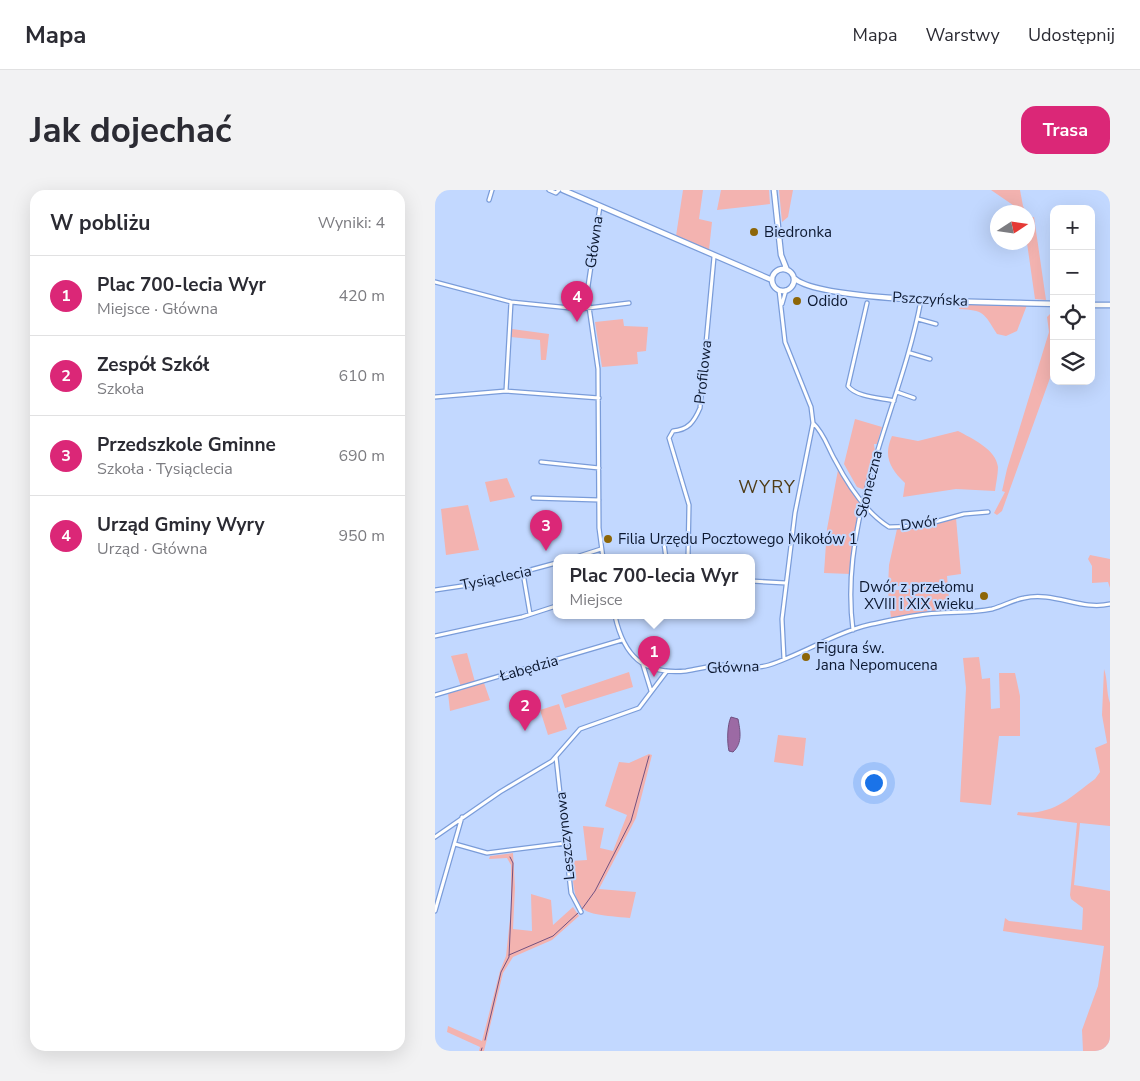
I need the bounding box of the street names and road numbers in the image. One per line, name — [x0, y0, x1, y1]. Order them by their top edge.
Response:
street label: Główna — [580, 215, 608, 269]
street label: Pszczyńska — [892, 287, 968, 311]
street label: Profilowa — [690, 339, 716, 405]
street label: Słoneczna — [851, 448, 887, 520]
street label: Dwór — [899, 510, 939, 536]
street label: Tysiąclecia — [459, 561, 533, 595]
street label: Łabędzia — [496, 650, 561, 686]
street label: Główna — [706, 656, 760, 678]
street label: Leszczynowa — [550, 791, 580, 881]

